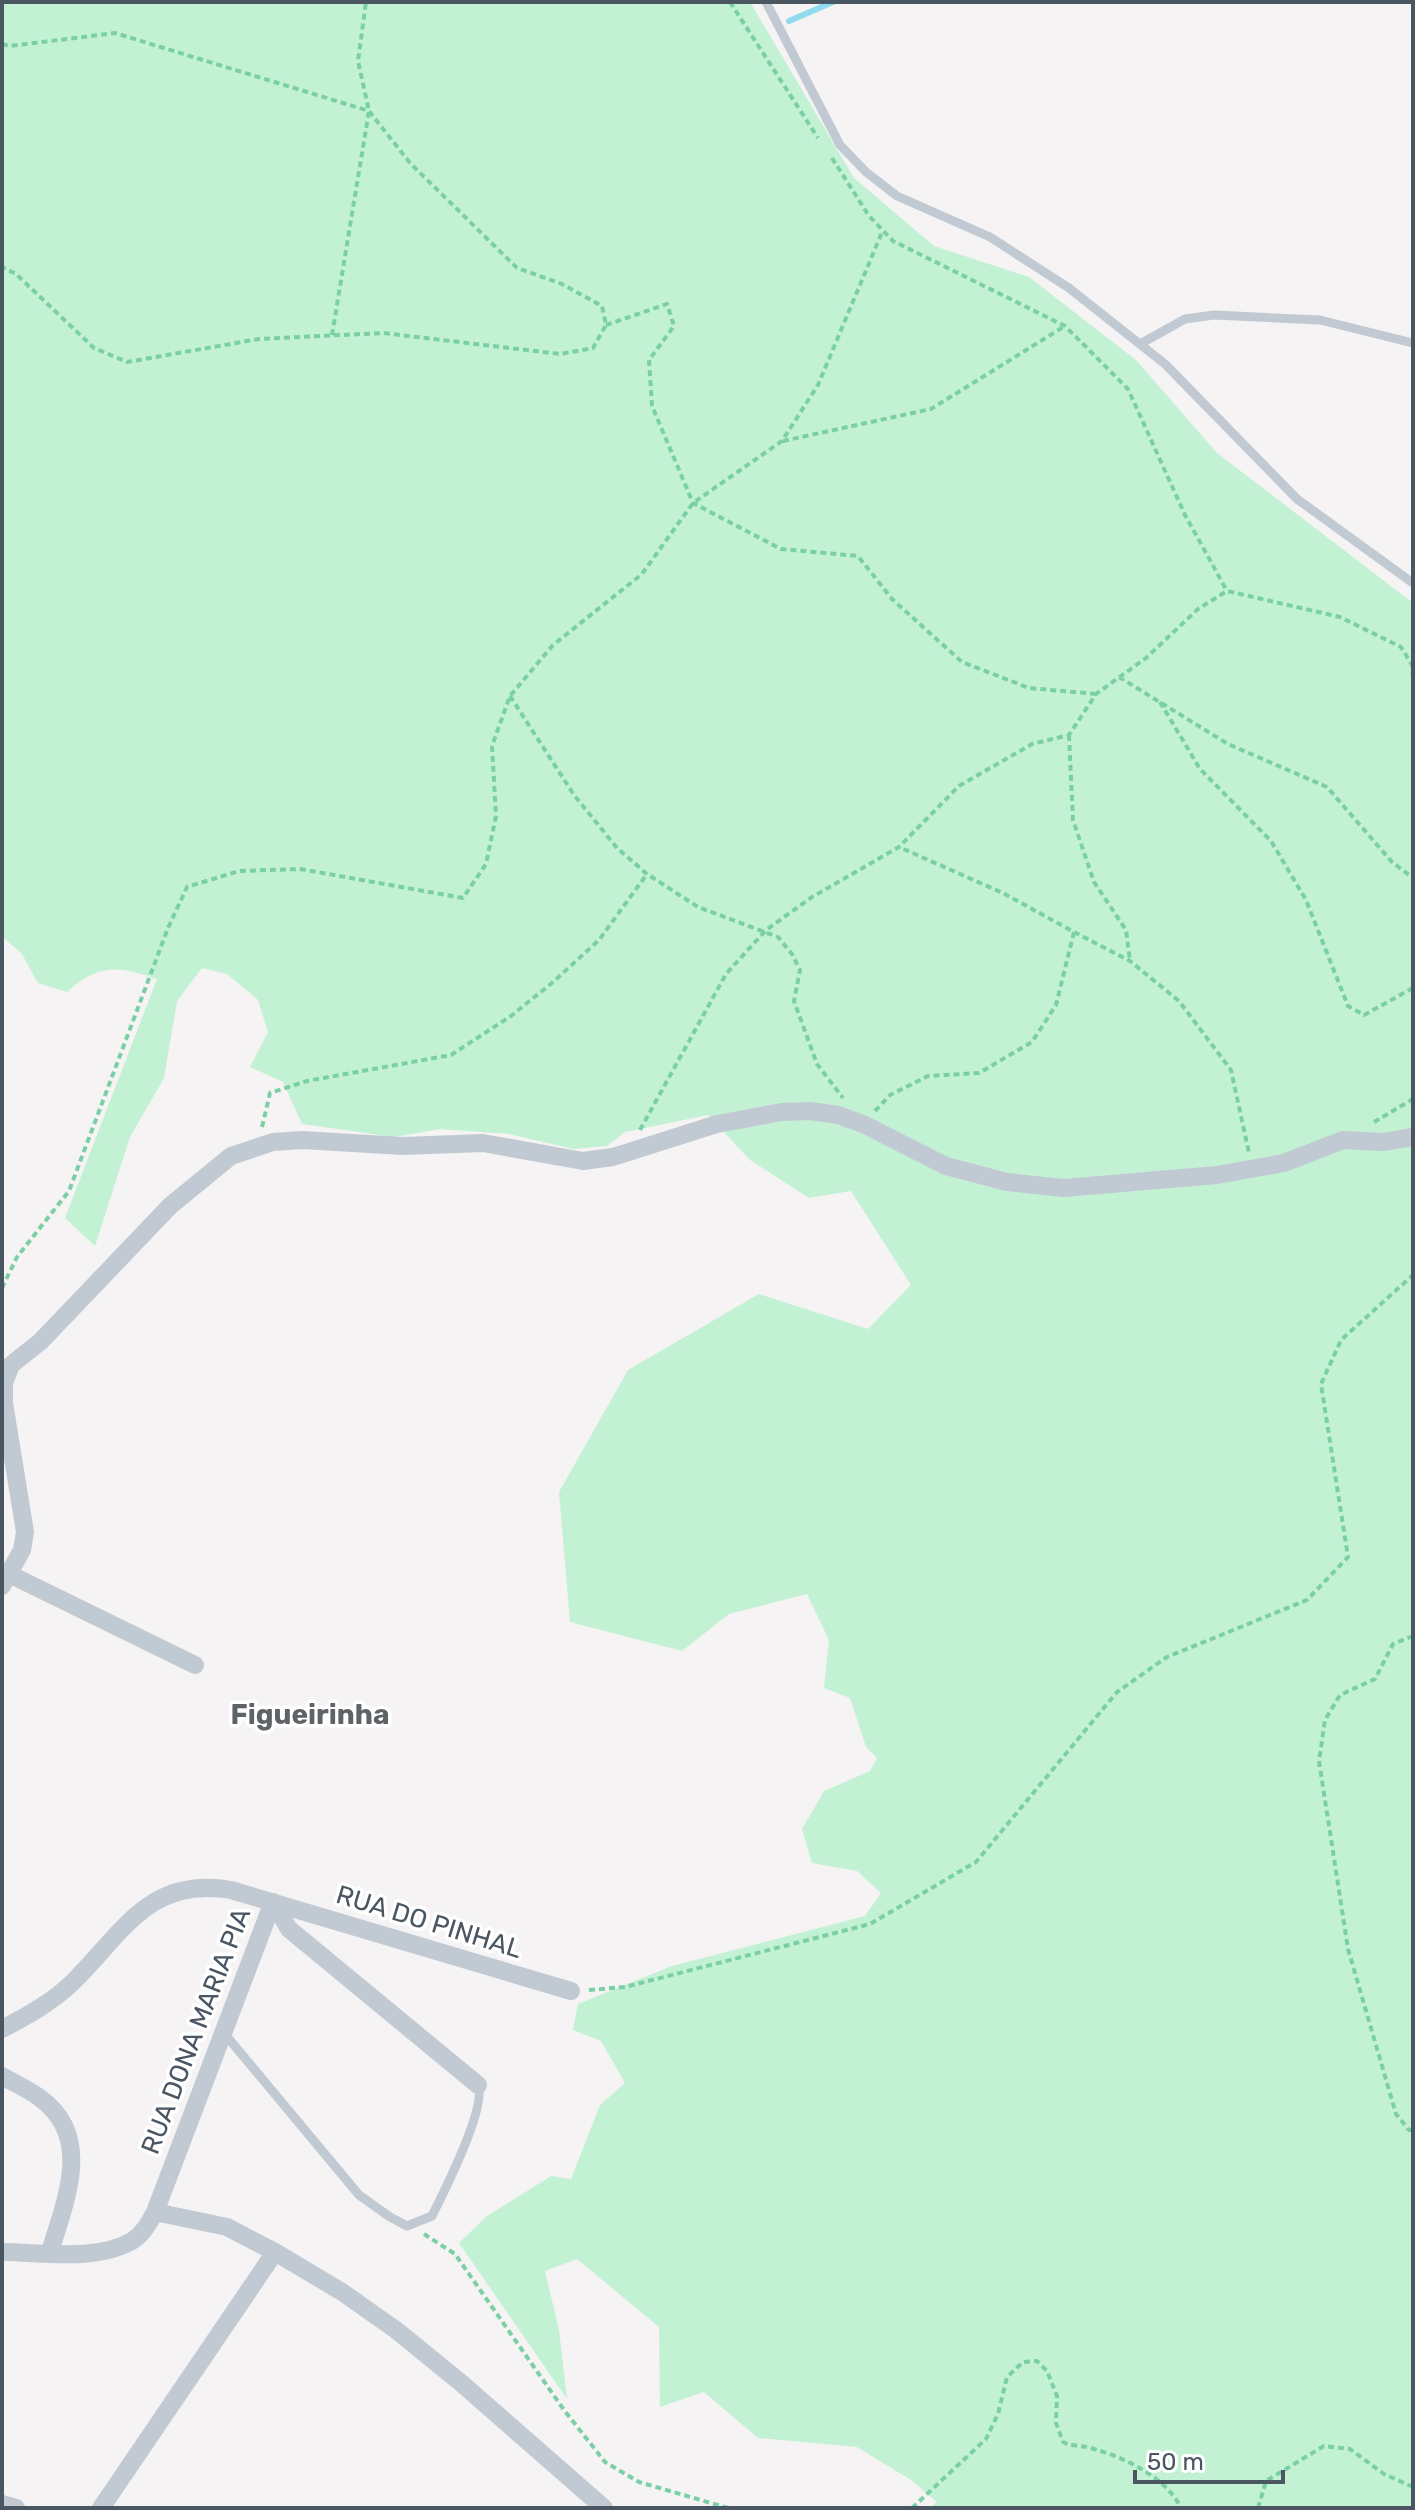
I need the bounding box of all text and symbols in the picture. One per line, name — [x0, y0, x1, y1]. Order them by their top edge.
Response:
district label: Figueirinha — [230, 1698, 390, 1731]
street label: RUA DO PINHAL — [332, 1879, 526, 1965]
street label: RUA DONA MARIA PIA — [135, 1904, 257, 2158]
scale bar — [1135, 2434, 1283, 2484]
text: 50 m — [1147, 2448, 1204, 2476]

